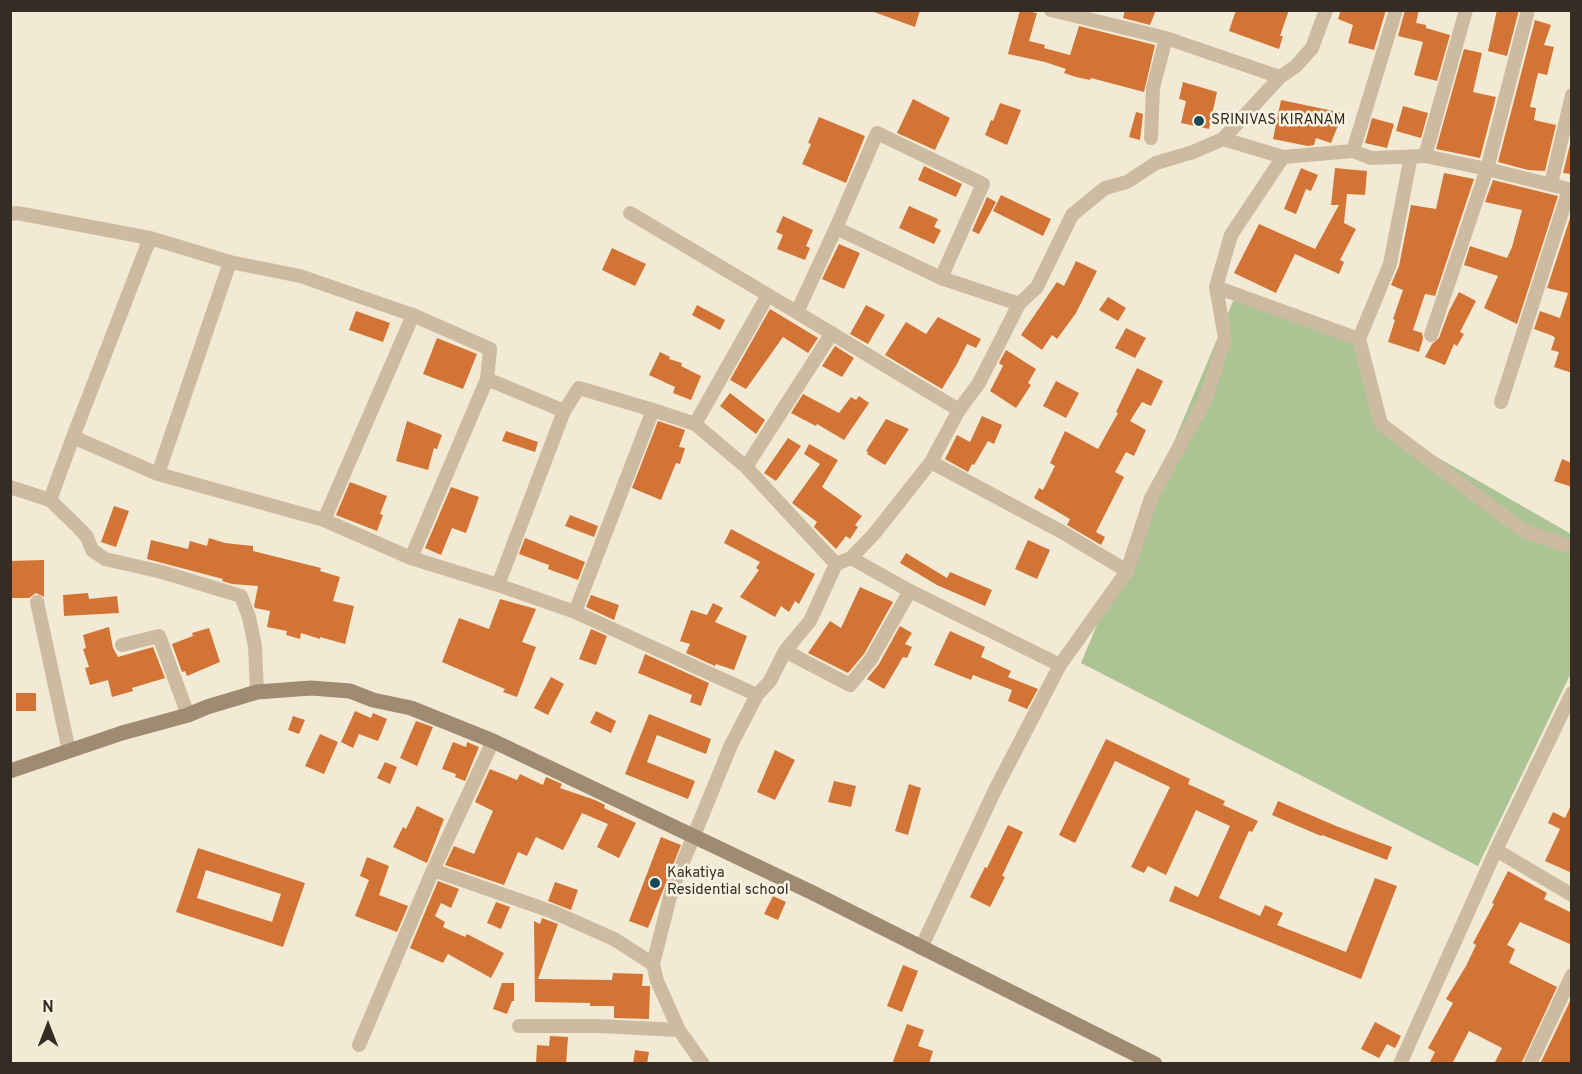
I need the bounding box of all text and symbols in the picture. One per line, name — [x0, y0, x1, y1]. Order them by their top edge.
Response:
place label: SRINIVAS KIRANAM — [1211, 112, 1346, 130]
marker: SRINIVAS KIRANAM — [1192, 114, 1206, 128]
place label: Kakatiya Residential school — [667, 865, 789, 900]
marker: Kakatiya Residential school — [648, 876, 662, 890]
north arrow — [18, 996, 78, 1056]
text: N — [42, 998, 54, 1018]

